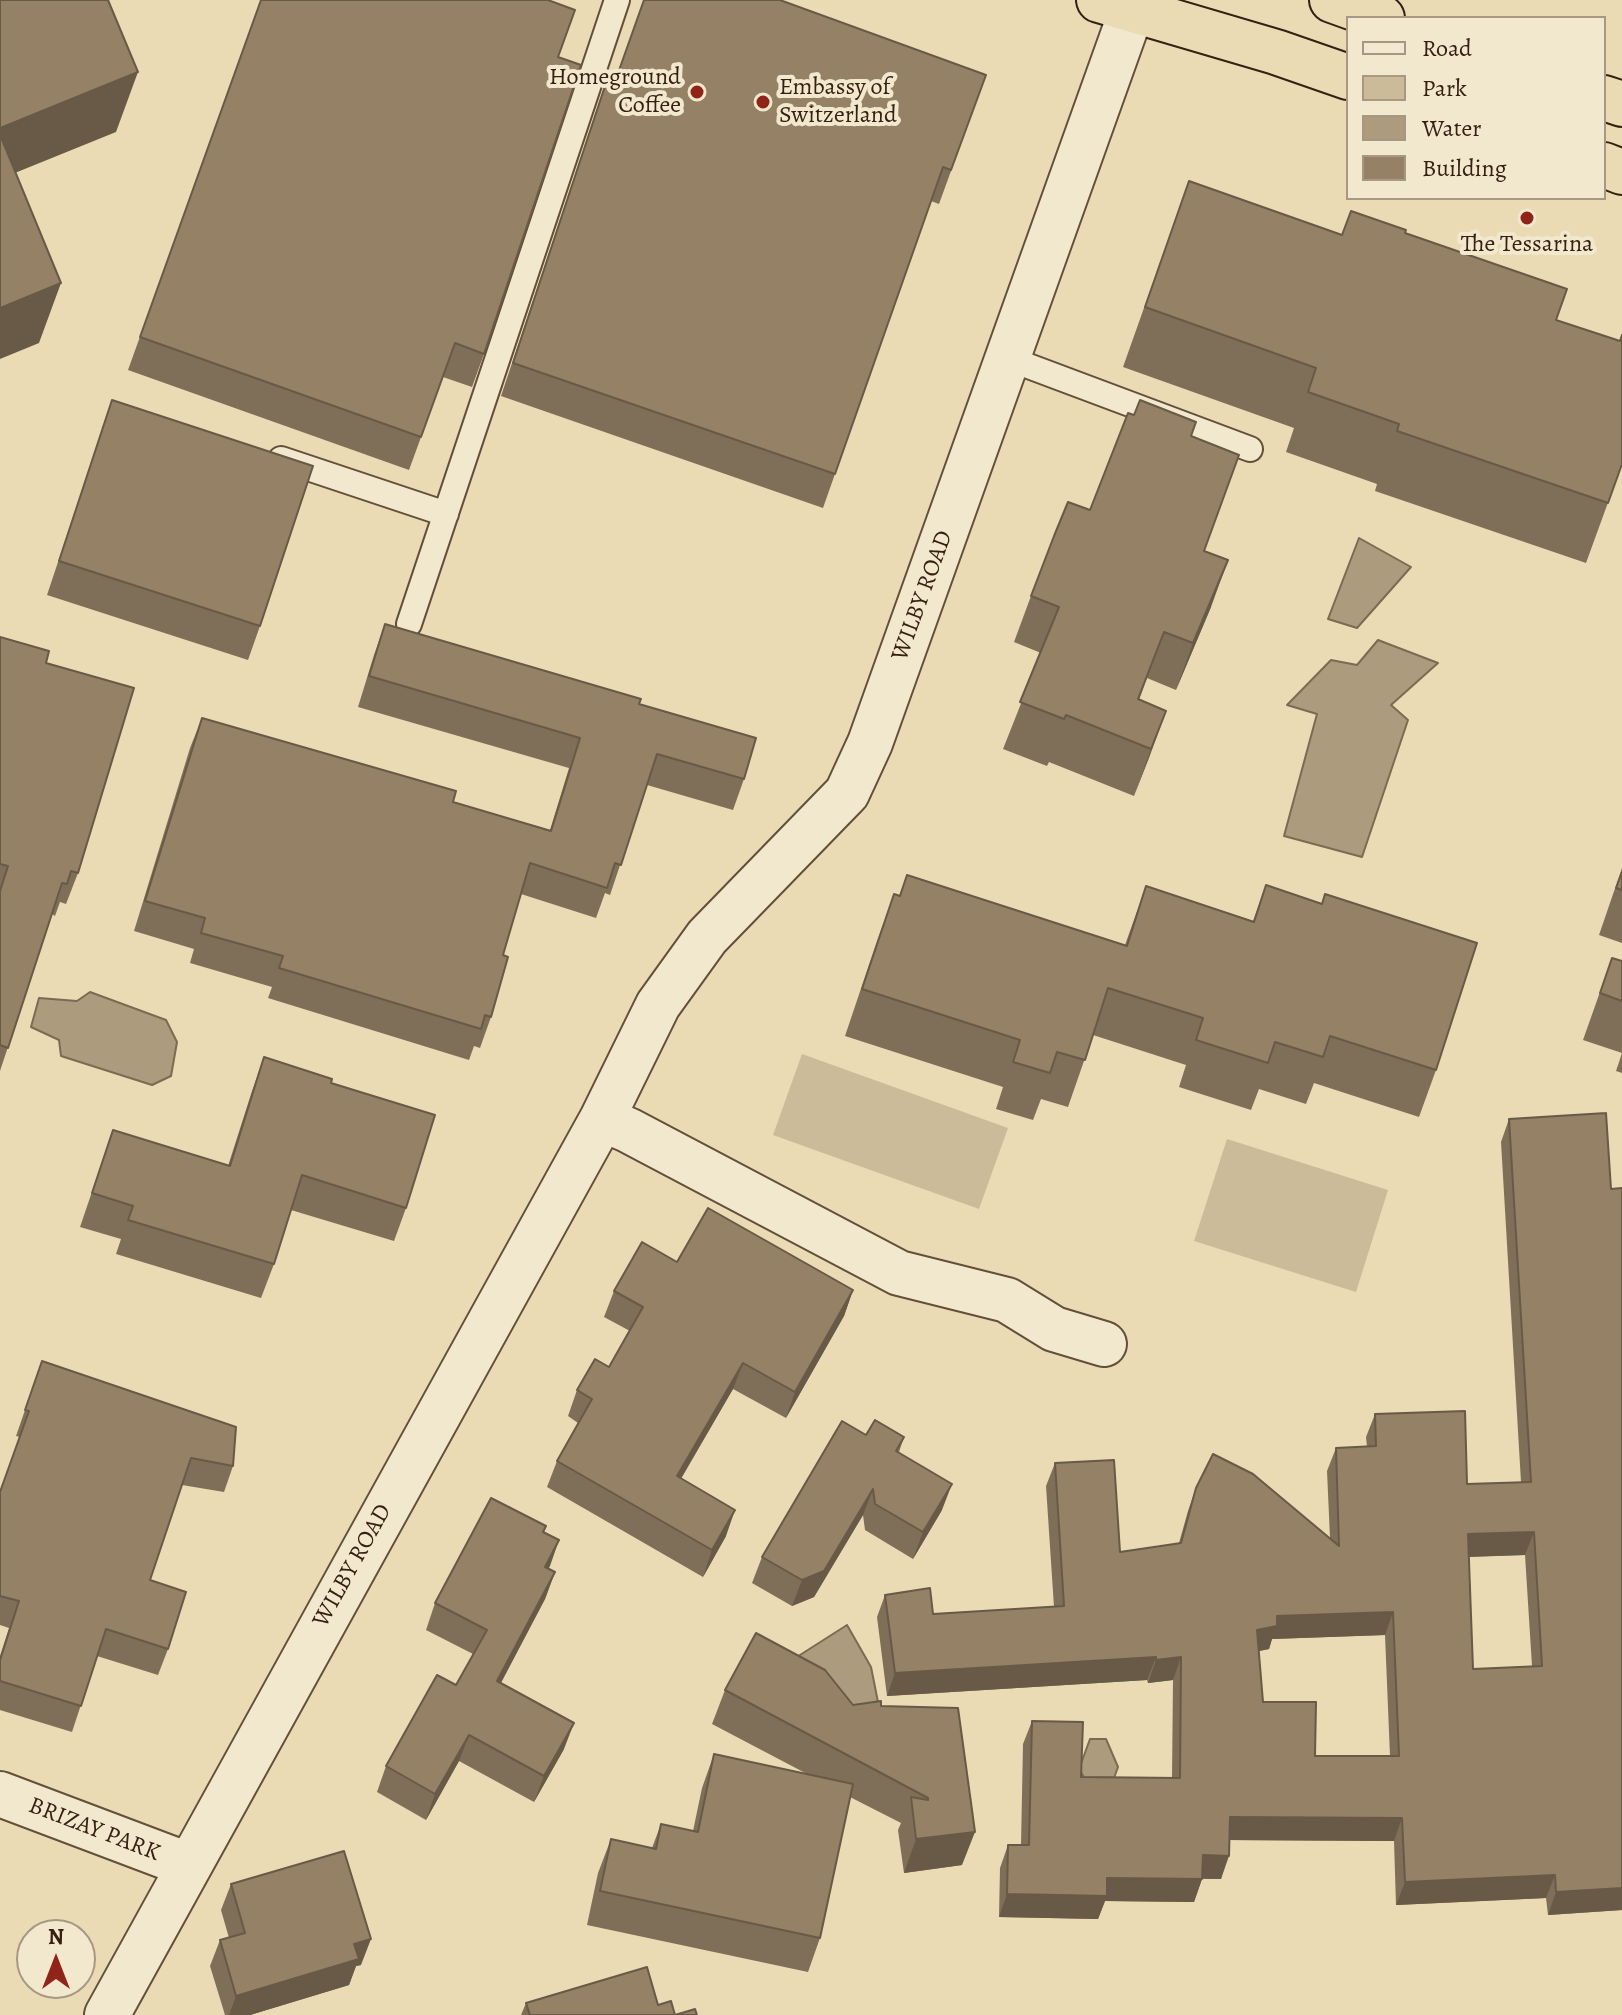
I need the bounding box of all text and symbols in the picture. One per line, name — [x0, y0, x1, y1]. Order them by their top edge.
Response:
legend — [1346, 16, 1606, 200]
text: Road — [1422, 32, 1472, 64]
place label: Homeground Coffee — [549, 64, 681, 120]
text: Park — [1422, 72, 1467, 104]
place label: Embassy of Switzerland — [779, 74, 897, 130]
marker: Homeground Coffee — [688, 83, 706, 101]
marker: Embassy of Switzerland — [754, 93, 772, 111]
text: Water — [1422, 112, 1482, 144]
text: Building — [1422, 152, 1507, 184]
marker: The Tessarina — [1518, 209, 1536, 227]
place label: The Tessarina — [1461, 231, 1593, 259]
street label: WILBY ROAD — [886, 527, 960, 665]
street label: WILBY ROAD — [307, 1499, 399, 1633]
street label: BRIZAY PARK — [24, 1792, 164, 1868]
north arrow — [16, 1919, 96, 1999]
text: N — [48, 1922, 64, 1952]

